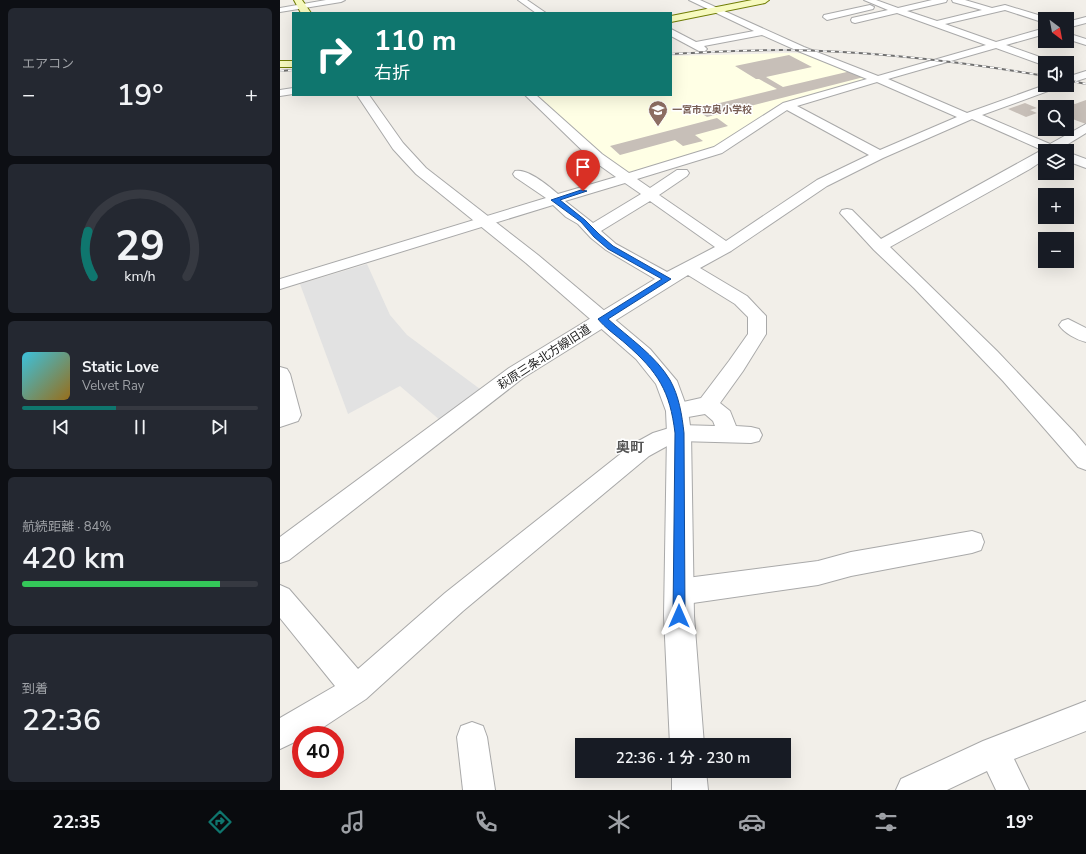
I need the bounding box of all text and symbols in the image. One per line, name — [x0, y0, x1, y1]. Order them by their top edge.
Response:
north arrow — [1038, 12, 1074, 48]
map controls — [1038, 12, 1074, 268]
text: 110 m — [374, 22, 457, 60]
icon: right — [308, 28, 360, 80]
text: エアコン — [22, 55, 74, 73]
button: sound — [1038, 56, 1074, 92]
text: 右折 — [374, 61, 410, 85]
text: 19° — [116, 75, 164, 116]
text: − — [22, 80, 35, 110]
text: + — [245, 80, 258, 110]
school or university icon: 一宮市立奥小学校 — [647, 99, 669, 127]
button: search — [1038, 100, 1074, 136]
place label: 一宮市立奥小学校 — [672, 103, 752, 117]
button: layers — [1038, 144, 1074, 180]
pin — [566, 150, 600, 191]
icon: arrive — [572, 156, 594, 178]
button: + — [1038, 188, 1074, 224]
text: 29 — [115, 217, 165, 274]
button: − — [1038, 232, 1074, 268]
text: km/h — [124, 266, 156, 285]
street label: 萩原三条北方線旧道 — [494, 321, 594, 393]
text: Static Love — [82, 357, 159, 377]
text: Velvet Ray — [82, 377, 144, 395]
icon: previous — [50, 416, 72, 438]
icon: pause — [129, 416, 151, 438]
icon: next — [208, 416, 230, 438]
district label: 奥町 — [616, 438, 644, 457]
text: 航続距離 · 84% — [22, 518, 111, 536]
text: 420 km — [22, 538, 125, 579]
position arrow — [658, 595, 700, 637]
text: 到着 — [22, 680, 48, 698]
text: 22:36 — [22, 700, 101, 741]
speed limit sign: 40 — [292, 726, 344, 778]
text: 22:36 · 1 分 · 230 m — [616, 748, 750, 768]
icon: directions — [206, 808, 234, 836]
icon: music — [339, 808, 367, 836]
icon: phone — [472, 808, 500, 836]
icon: climate — [605, 808, 633, 836]
icon: car — [738, 808, 766, 836]
icon: filters — [872, 808, 900, 836]
text: 22:35 — [53, 810, 100, 834]
text: 19° — [1005, 810, 1033, 834]

